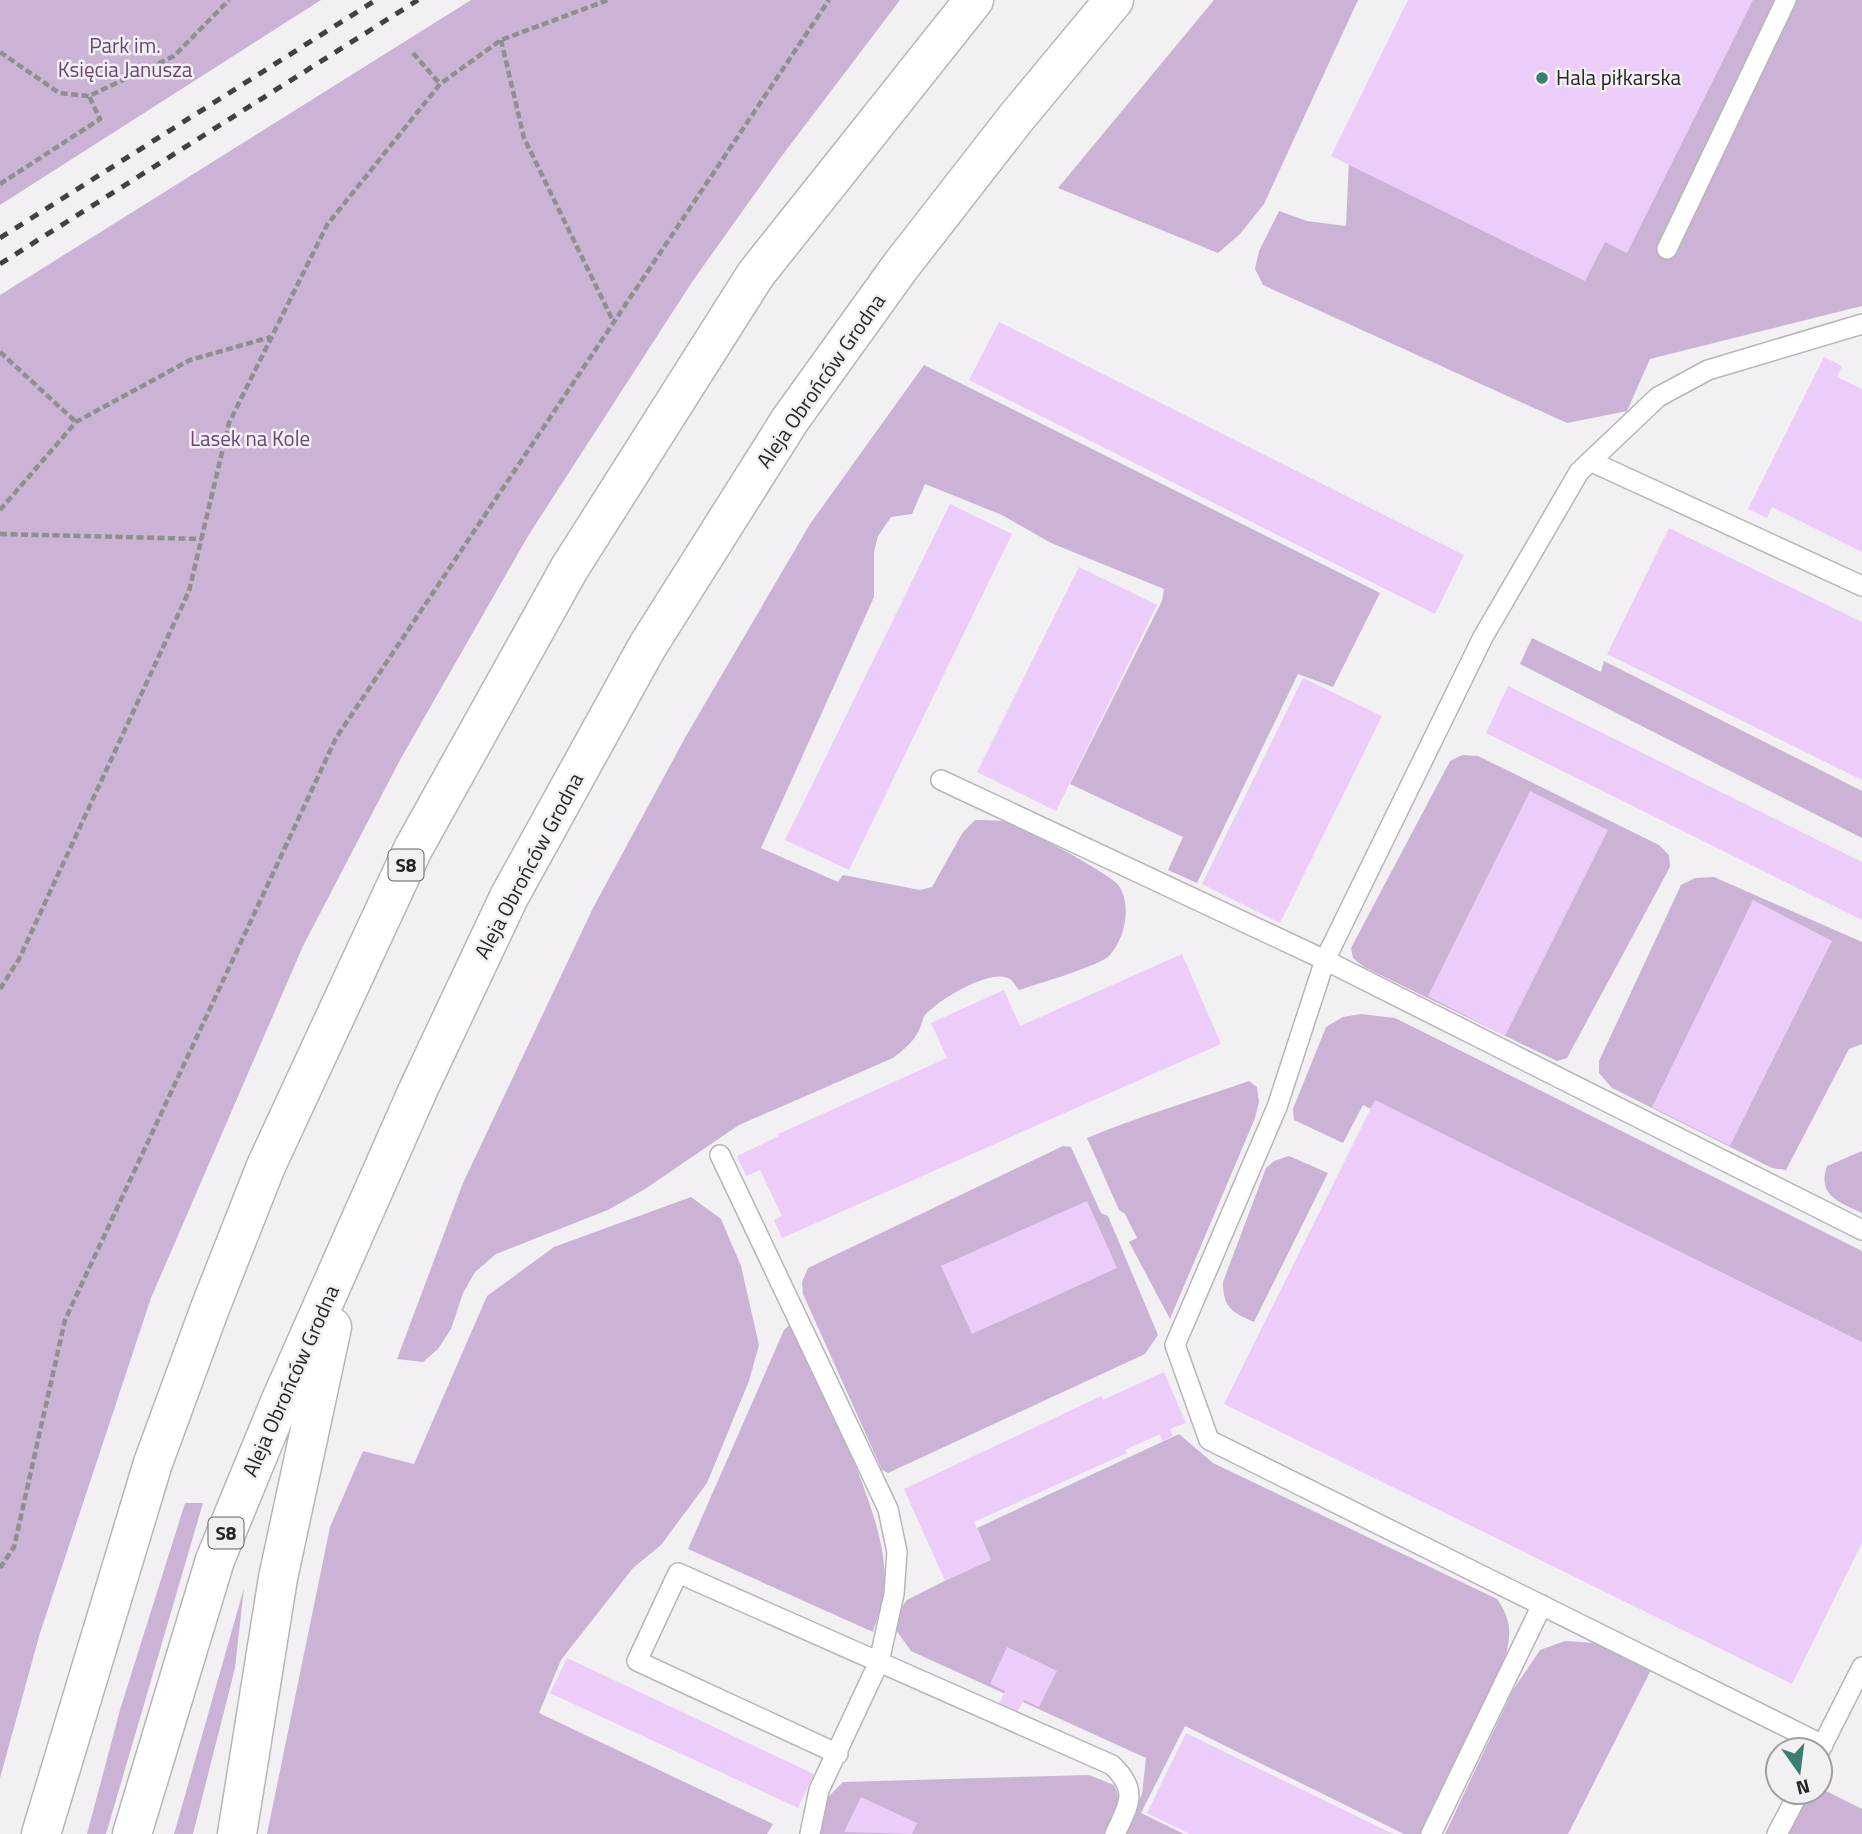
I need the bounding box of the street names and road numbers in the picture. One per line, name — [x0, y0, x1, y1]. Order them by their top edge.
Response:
street label: Aleja Obrońców Grodna — [748, 286, 893, 474]
street label: Aleja Obrońców Grodna — [465, 766, 591, 964]
road number: S8 — [388, 850, 424, 880]
street label: Aleja Obrońców Grodna — [233, 1279, 347, 1482]
road number: S8 — [208, 1518, 244, 1548]

